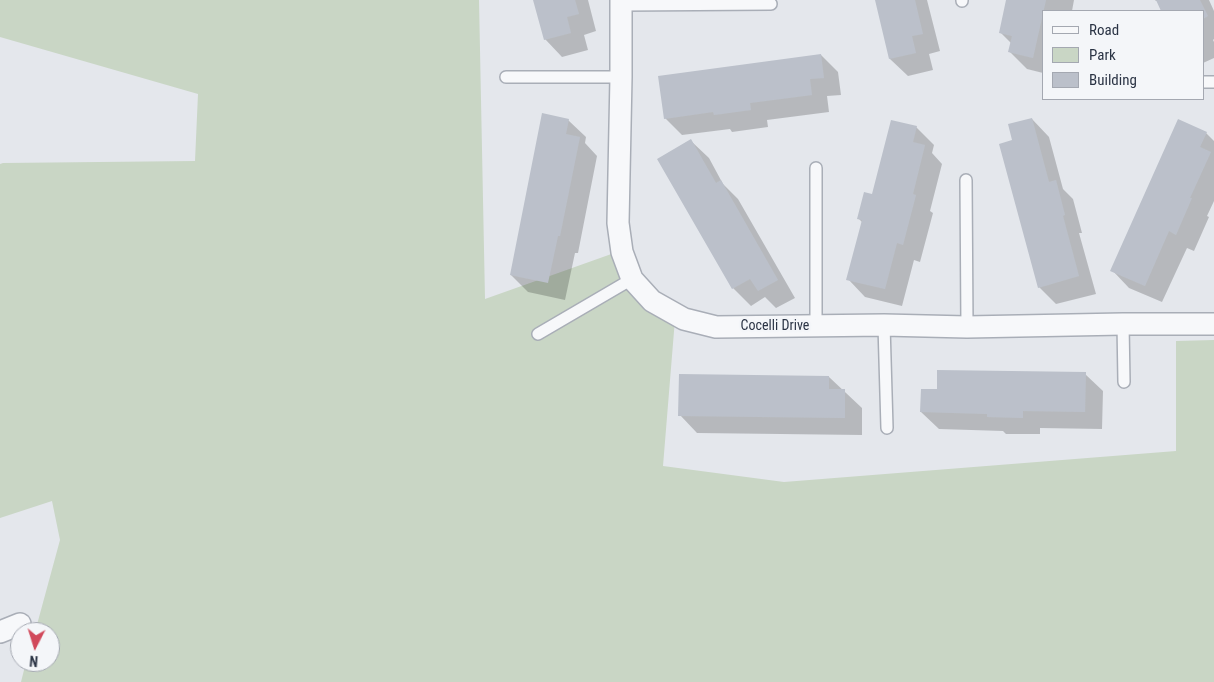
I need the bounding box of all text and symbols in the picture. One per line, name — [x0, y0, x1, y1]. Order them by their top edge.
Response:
legend — [1042, 10, 1204, 100]
text: Road — [1089, 21, 1119, 39]
text: Park — [1089, 46, 1116, 64]
text: Building — [1089, 71, 1137, 89]
street label: Cocelli Drive — [741, 318, 809, 334]
north arrow — [10, 622, 60, 672]
text: N — [29, 653, 39, 669]

